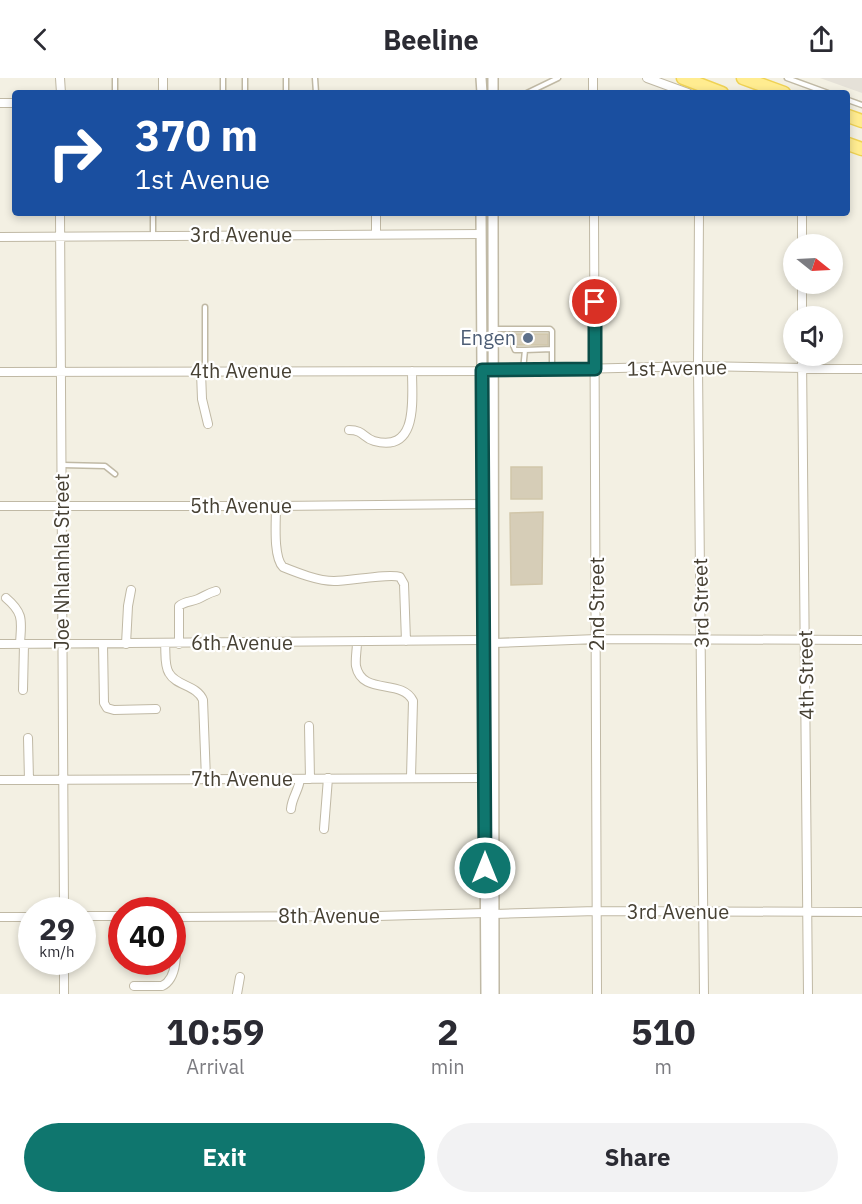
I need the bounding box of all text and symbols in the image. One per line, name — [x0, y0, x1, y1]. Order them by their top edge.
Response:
text: Beeline — [383, 22, 479, 57]
icon: back — [24, 23, 57, 56]
icon: share — [805, 23, 838, 56]
text: 370 m — [135, 108, 258, 163]
icon: right — [36, 114, 114, 192]
text: 1st Avenue — [135, 161, 270, 196]
street label: 3rd Avenue — [190, 221, 292, 248]
north arrow — [783, 234, 843, 294]
map controls — [783, 234, 843, 366]
pin — [569, 276, 620, 327]
icon: arrive — [578, 285, 611, 318]
button: sound — [783, 306, 843, 366]
place label: Engen — [460, 324, 516, 351]
marker: Engen — [521, 331, 535, 345]
street label: 1st Avenue — [627, 353, 727, 382]
street label: 4th Avenue — [190, 357, 292, 384]
street label: Joe Nhlanhla Street — [48, 473, 75, 651]
street label: 5th Avenue — [190, 492, 292, 519]
street label: 2nd Street — [583, 557, 610, 651]
street label: 3rd Street — [686, 558, 715, 648]
street label: 6th Avenue — [191, 629, 293, 656]
street label: 4th Street — [791, 630, 820, 720]
street label: 7th Avenue — [191, 765, 293, 792]
position arrow — [453, 836, 517, 900]
speed limit sign: 40 — [108, 897, 186, 975]
street label: 3rd Avenue — [627, 898, 729, 925]
street label: 8th Avenue — [278, 902, 380, 929]
text: 29 — [39, 909, 75, 948]
text: km/h — [39, 942, 75, 961]
text: 10:59 — [166, 1008, 265, 1055]
text: 2 — [437, 1008, 459, 1055]
text: 510 — [631, 1008, 696, 1055]
text: Arrival — [186, 1053, 245, 1080]
text: min — [431, 1053, 465, 1080]
text: m — [655, 1053, 672, 1080]
button: Exit — [24, 1123, 425, 1192]
button: Share — [437, 1123, 838, 1192]

